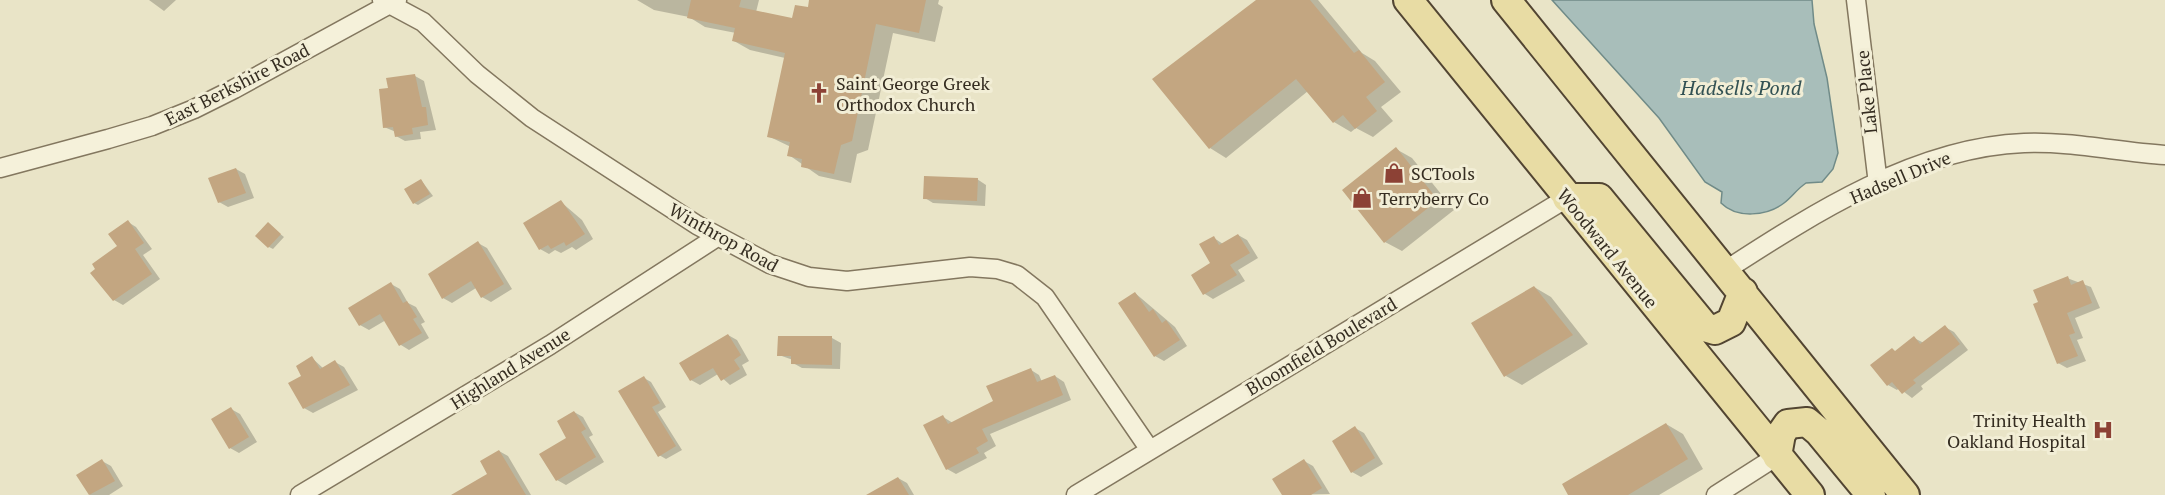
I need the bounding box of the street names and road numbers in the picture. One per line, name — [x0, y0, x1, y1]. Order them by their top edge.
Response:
street label: East Berkshire Road — [161, 37, 313, 131]
street label: Lake Place — [1850, 49, 1882, 135]
street label: Hadsell Drive — [1846, 145, 1954, 209]
street label: Woodward Avenue — [1552, 183, 1664, 313]
street label: Winthrop Road — [665, 197, 783, 277]
street label: Bloomfield Boulevard — [1241, 291, 1401, 401]
street label: Highland Avenue — [446, 322, 574, 414]

